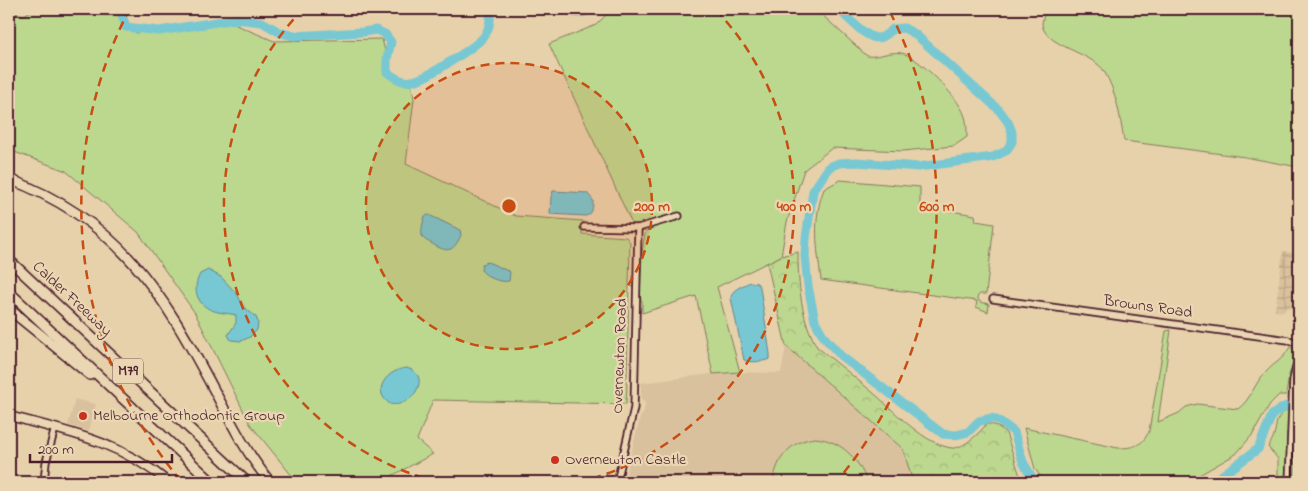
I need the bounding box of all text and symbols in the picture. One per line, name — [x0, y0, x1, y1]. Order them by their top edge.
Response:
text: 200 m — [633, 196, 670, 218]
text: 400 m — [776, 196, 812, 218]
text: 600 m — [919, 196, 955, 218]
centre of rings — [500, 197, 518, 215]
street label: Calder Freeway — [27, 256, 117, 343]
street label: Browns Road — [1101, 289, 1194, 325]
street label: Overnewton Road — [606, 298, 634, 414]
road number: M79 — [113, 358, 143, 384]
place label: Melbourne Orthodontic Group — [93, 404, 285, 428]
marker: Melbourne Orthodontic Group — [77, 410, 89, 422]
scale bar — [30, 431, 172, 463]
text: 200 m — [38, 439, 74, 461]
place label: Overnewton Castle — [565, 448, 687, 472]
marker: Overnewton Castle — [549, 454, 561, 466]

